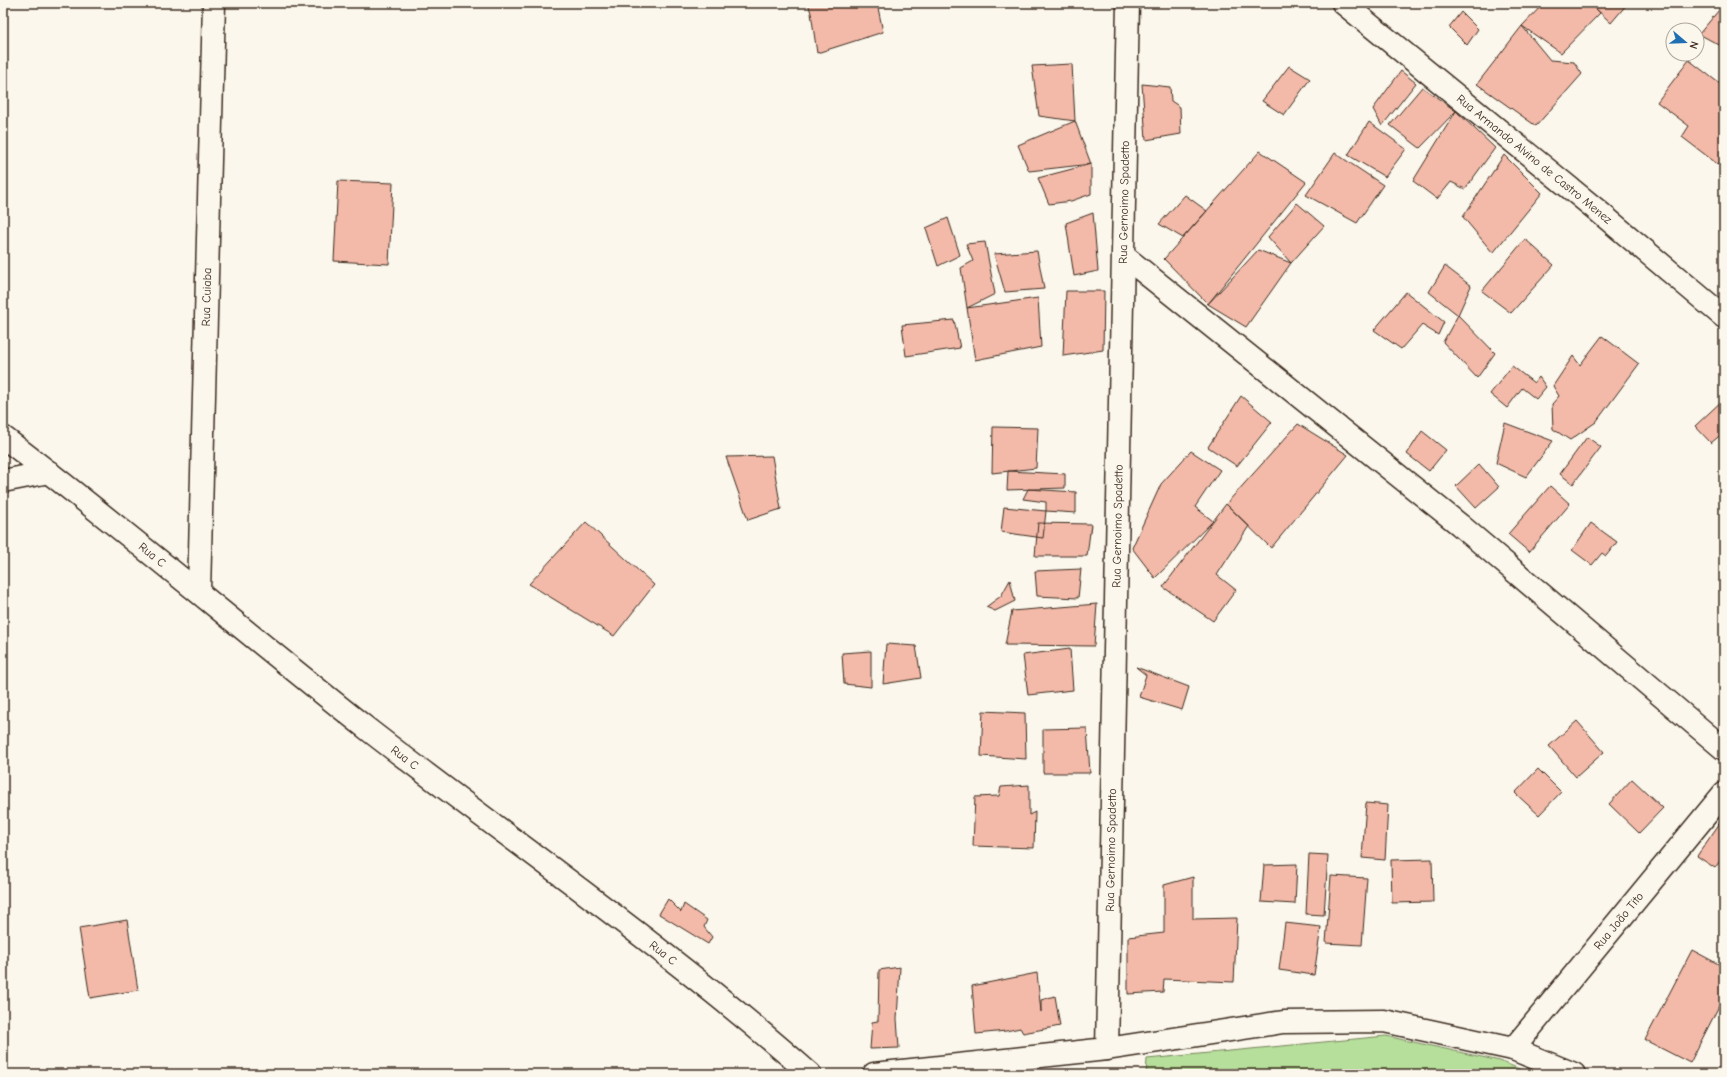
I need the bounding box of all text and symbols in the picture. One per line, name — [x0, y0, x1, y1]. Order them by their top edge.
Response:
north arrow — [1665, 22, 1705, 62]
text: N — [1687, 40, 1701, 51]
street label: Rua Armando Alvino de Castro Menez — [1454, 92, 1615, 227]
street label: Rua Gernoimo Spadetto — [1116, 140, 1132, 264]
street label: Rua Cuiaba — [199, 268, 214, 327]
street label: Rua Gernoimo Spadetto — [1109, 464, 1126, 588]
street label: Rua C — [136, 540, 169, 570]
street label: Rua C — [388, 743, 421, 773]
street label: Rua Gernoimo Spadetto — [1103, 788, 1119, 912]
street label: Rua João Tito — [1591, 889, 1646, 953]
street label: Rua C — [647, 938, 680, 968]

